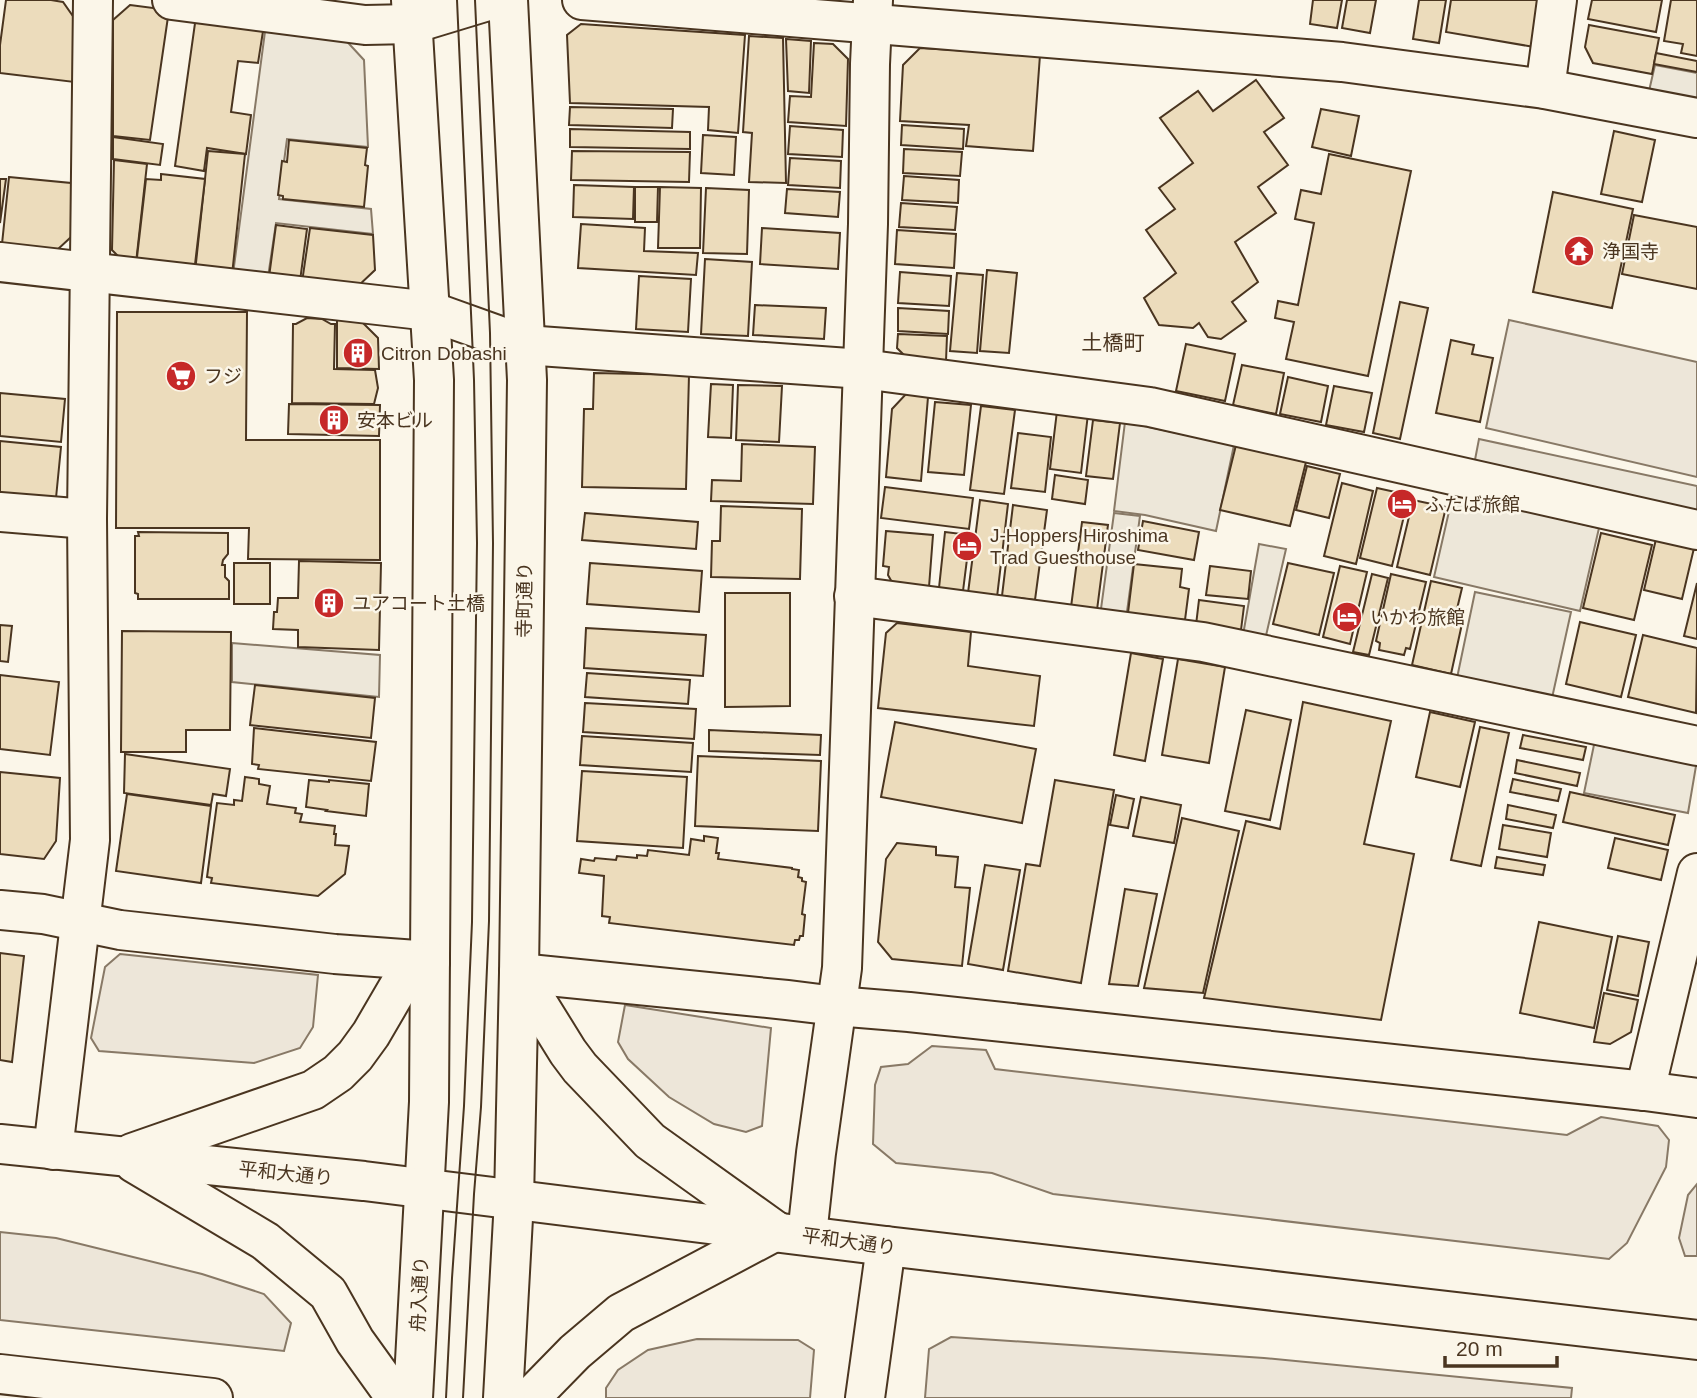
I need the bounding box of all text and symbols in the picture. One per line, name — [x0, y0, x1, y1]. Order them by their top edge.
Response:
temple icon: 浄国寺 — [1562, 234, 1596, 268]
place label: 浄国寺 — [1602, 241, 1659, 262]
district label: 土橋町 — [1082, 331, 1145, 354]
building icon: Citron Dobashi — [341, 336, 375, 370]
place label: Citron Dobashi — [381, 343, 507, 364]
supermarket icon: フジ — [164, 359, 198, 393]
place label: フジ — [204, 366, 242, 387]
building icon: 安本ビル — [317, 403, 351, 437]
place label: 安本ビル — [357, 410, 433, 431]
hotel icon: ふたば旅館 — [1385, 487, 1419, 521]
place label: ふたば旅館 — [1425, 494, 1520, 515]
place label: J-Hoppers Hiroshima Trad Guesthouse — [990, 525, 1169, 568]
hotel icon: J-Hoppers Hiroshima Trad Guesthouse — [950, 529, 984, 563]
street label: 寺町通り — [513, 562, 536, 638]
building icon: ユアコート土橋 — [312, 586, 346, 620]
place label: ユアコート土橋 — [352, 593, 485, 614]
hotel icon: いかわ旅館 — [1330, 600, 1364, 634]
place label: いかわ旅館 — [1370, 607, 1465, 628]
street label: 平和大通り — [238, 1158, 334, 1189]
street label: 平和大通り — [800, 1224, 897, 1259]
street label: 舟入通り — [407, 1256, 432, 1333]
scale bar — [1445, 1324, 1557, 1368]
text: 20 m — [1456, 1337, 1503, 1360]

